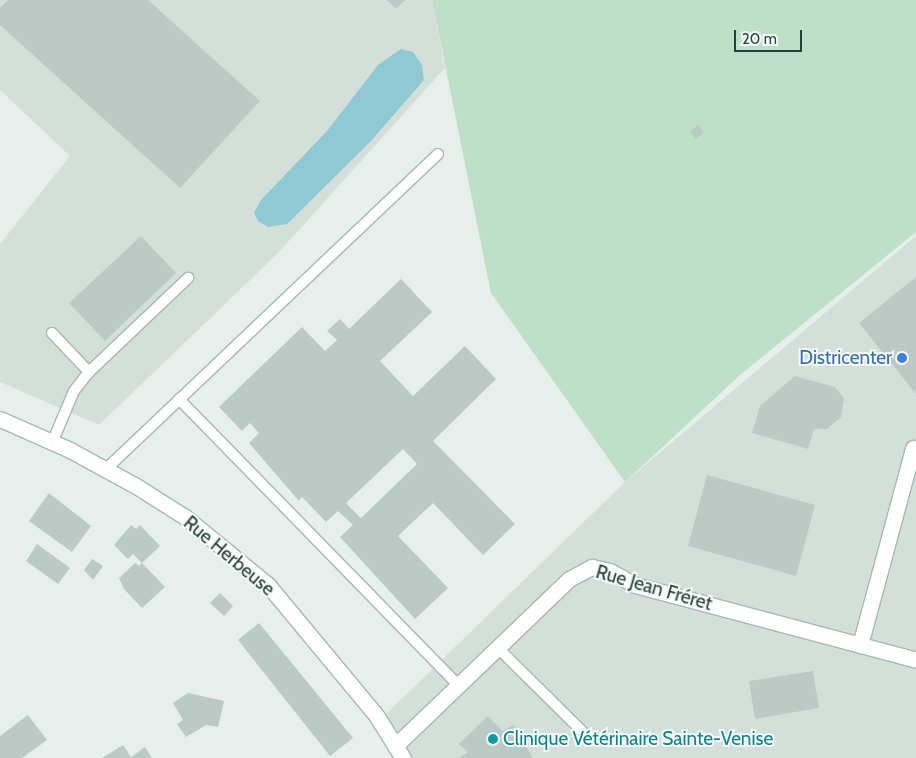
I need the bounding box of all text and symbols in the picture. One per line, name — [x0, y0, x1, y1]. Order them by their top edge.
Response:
scale bar — [736, 20, 804, 52]
text: 20 m — [742, 30, 777, 48]
place label: Districenter — [799, 347, 892, 369]
marker: Districenter — [896, 352, 908, 364]
street label: Rue Herbeuse — [179, 511, 279, 601]
street label: Rue Jean Fréret — [593, 561, 715, 615]
place label: Clinique Vétérinaire Sainte-Venise — [503, 728, 773, 750]
marker: Clinique Vétérinaire Sainte-Venise — [487, 733, 499, 745]

